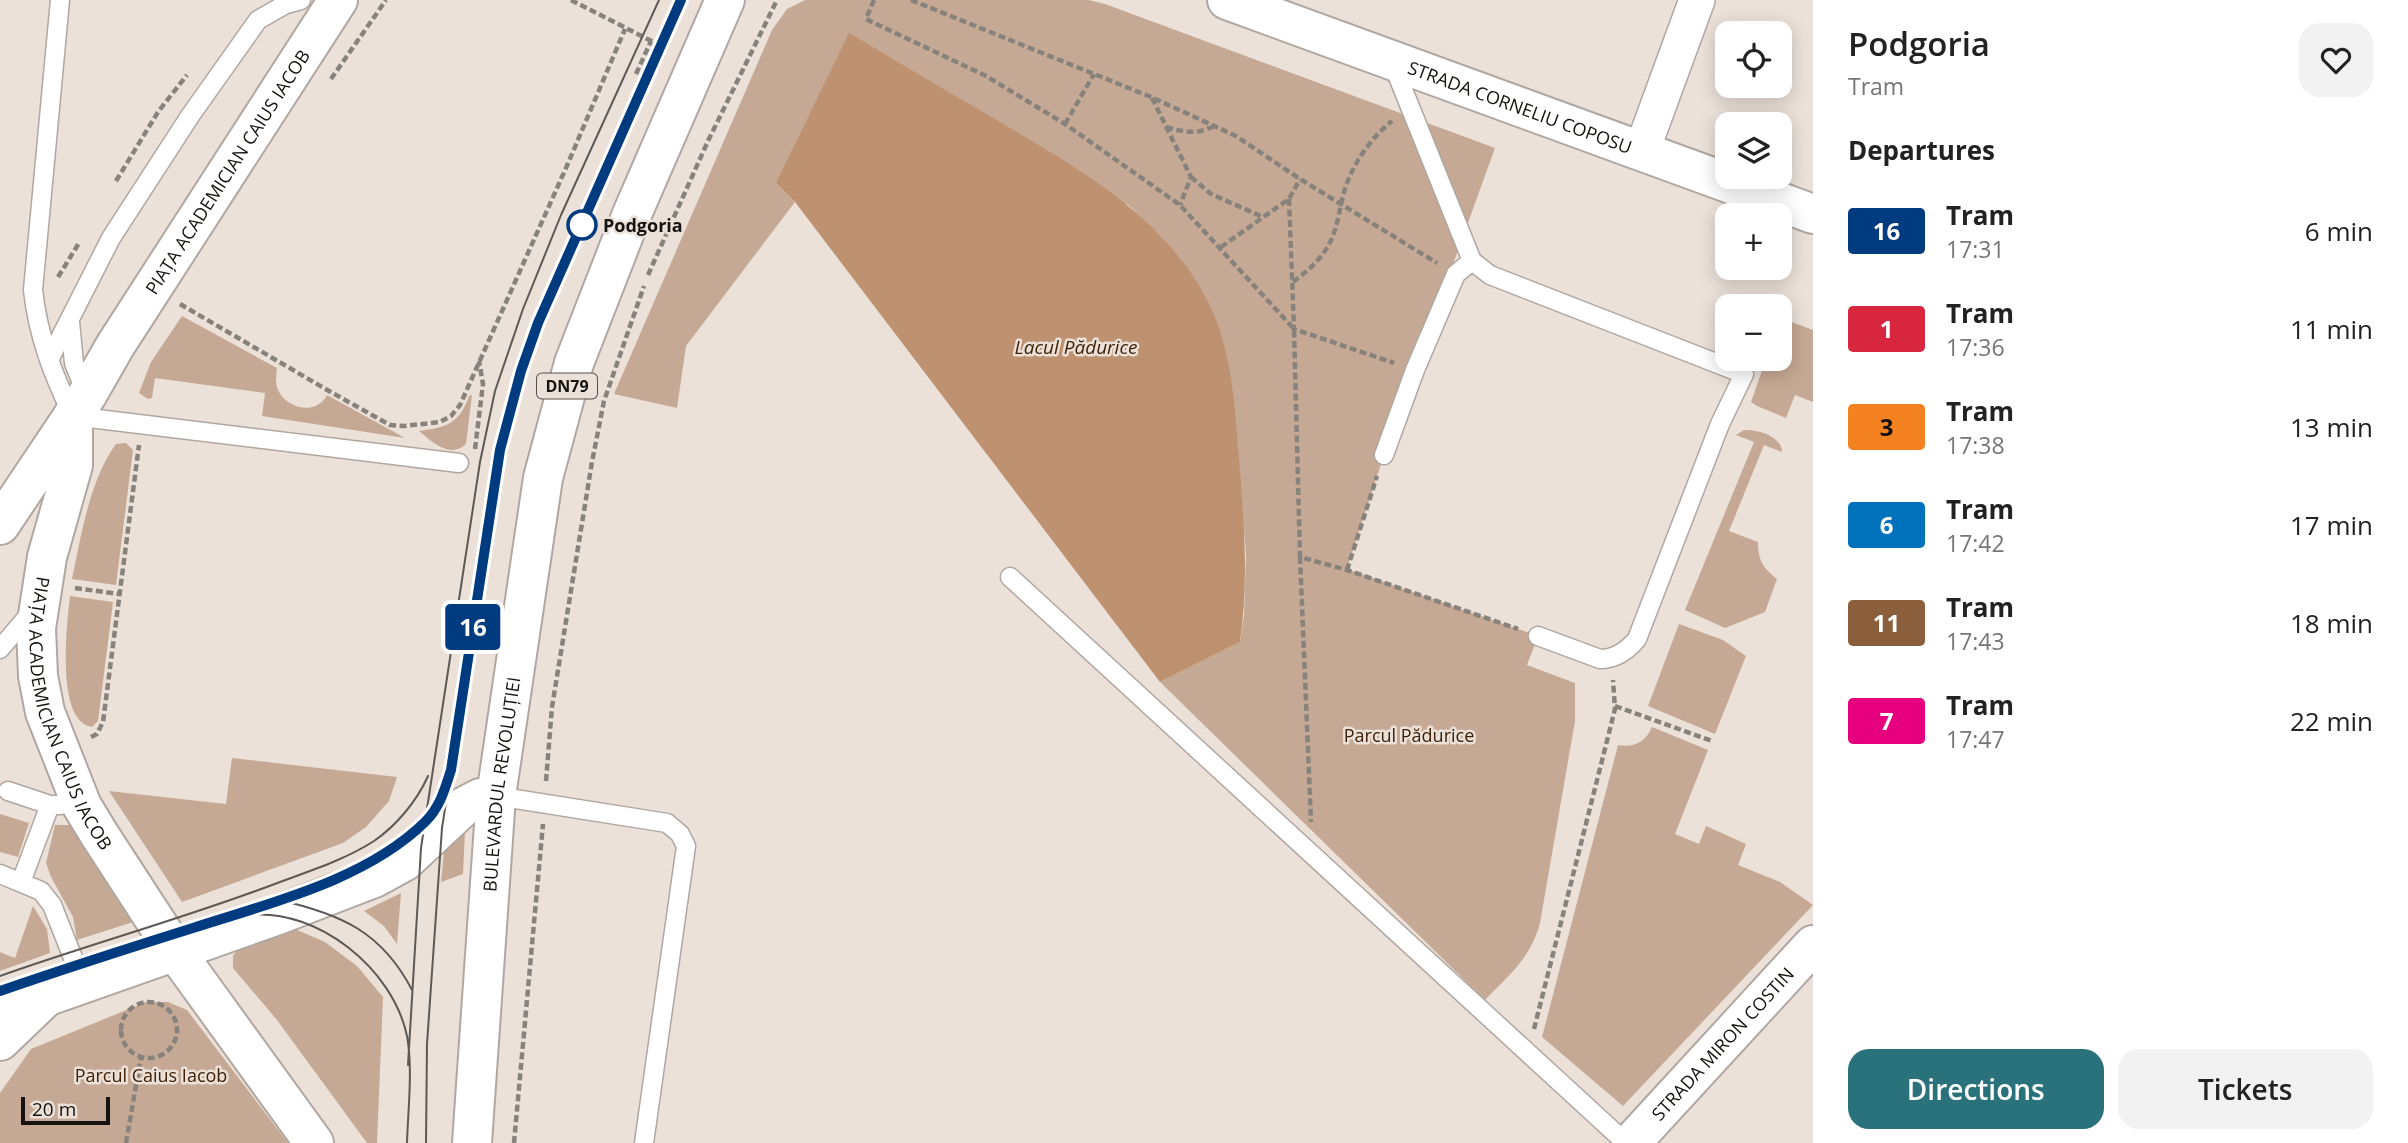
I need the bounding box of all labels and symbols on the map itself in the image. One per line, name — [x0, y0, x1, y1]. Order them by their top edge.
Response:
street label: PIAȚA ACADEMICIAN CAIUS IACOB — [140, 45, 315, 299]
street label: STRADA CORNELIU COPOSU — [1405, 55, 1635, 159]
marker: Podgoria — [567, 210, 597, 240]
place label: Podgoria — [603, 213, 683, 237]
water label: Lacul Pădurice — [1015, 334, 1137, 360]
road number: DN79 — [537, 374, 597, 398]
street label: PIAȚA ACADEMICIAN CAIUS IACOB — [24, 575, 118, 854]
line badge: 16 — [442, 604, 504, 650]
street label: BULEVARDUL REVOLUȚIEI — [477, 675, 525, 892]
park label: Parcul Pădurice — [1344, 723, 1474, 747]
street label: STRADA MIRON COSTIN — [1646, 962, 1799, 1125]
park label: Parcul Caius Iacob — [75, 1063, 227, 1087]
scale bar — [21, 1094, 110, 1126]

